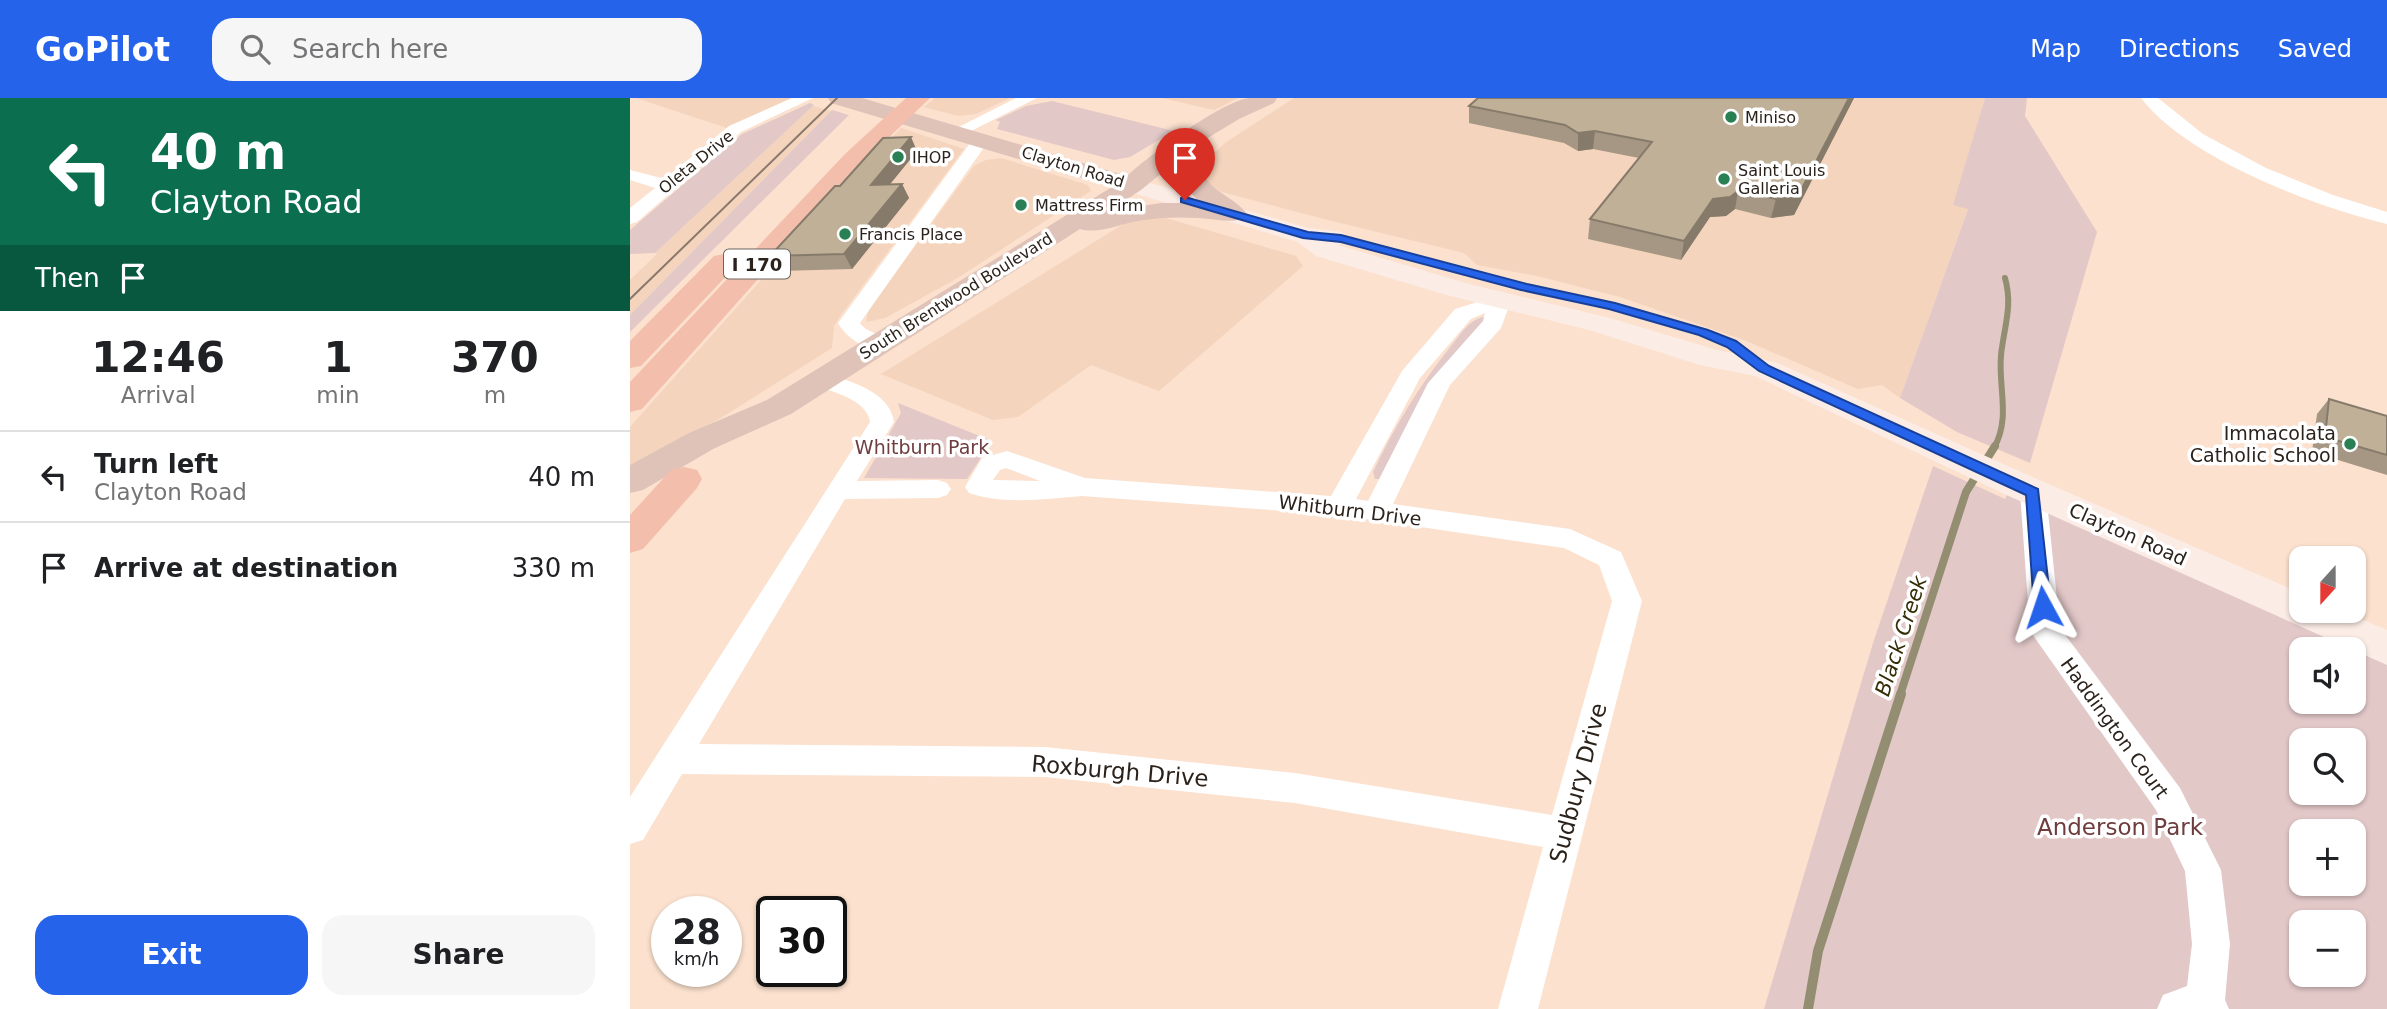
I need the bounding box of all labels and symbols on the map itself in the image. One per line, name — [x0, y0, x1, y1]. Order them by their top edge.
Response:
place label: Miniso — [1745, 108, 1796, 127]
marker: Miniso — [1723, 109, 1739, 125]
street label: Oleta Drive — [655, 126, 737, 198]
pin — [1155, 128, 1215, 200]
street label: Clayton Road — [1019, 142, 1127, 192]
place label: IHOP — [912, 148, 951, 167]
marker: IHOP — [890, 149, 906, 165]
place label: Saint Louis Galleria — [1738, 161, 1825, 198]
marker: Saint Louis Galleria — [1716, 171, 1732, 187]
place label: Mattress Firm — [1035, 196, 1143, 215]
marker: Mattress Firm — [1013, 197, 1029, 213]
place label: Francis Place — [859, 225, 963, 244]
marker: Francis Place — [837, 226, 853, 242]
street label: South Brentwood Boulevard — [856, 229, 1056, 363]
road number: I 170 — [724, 250, 790, 279]
place label: Immacolata Catholic School — [2190, 422, 2336, 466]
park label: Whitburn Park — [855, 436, 989, 458]
marker: Immacolata Catholic School — [2342, 436, 2358, 452]
street label: Whitburn Drive — [1277, 490, 1423, 530]
street label: Clayton Road — [2066, 498, 2190, 570]
north arrow — [2289, 546, 2366, 623]
position arrow — [2006, 570, 2080, 644]
water label: Black Creek — [1870, 572, 1932, 699]
street label: Haddington Court — [2056, 653, 2174, 803]
street label: Sudbury Drive — [1544, 700, 1612, 866]
street label: Roxburgh Drive — [1030, 750, 1210, 792]
park label: Anderson Park — [2037, 814, 2204, 840]
speed limit sign: 30 — [756, 896, 847, 987]

